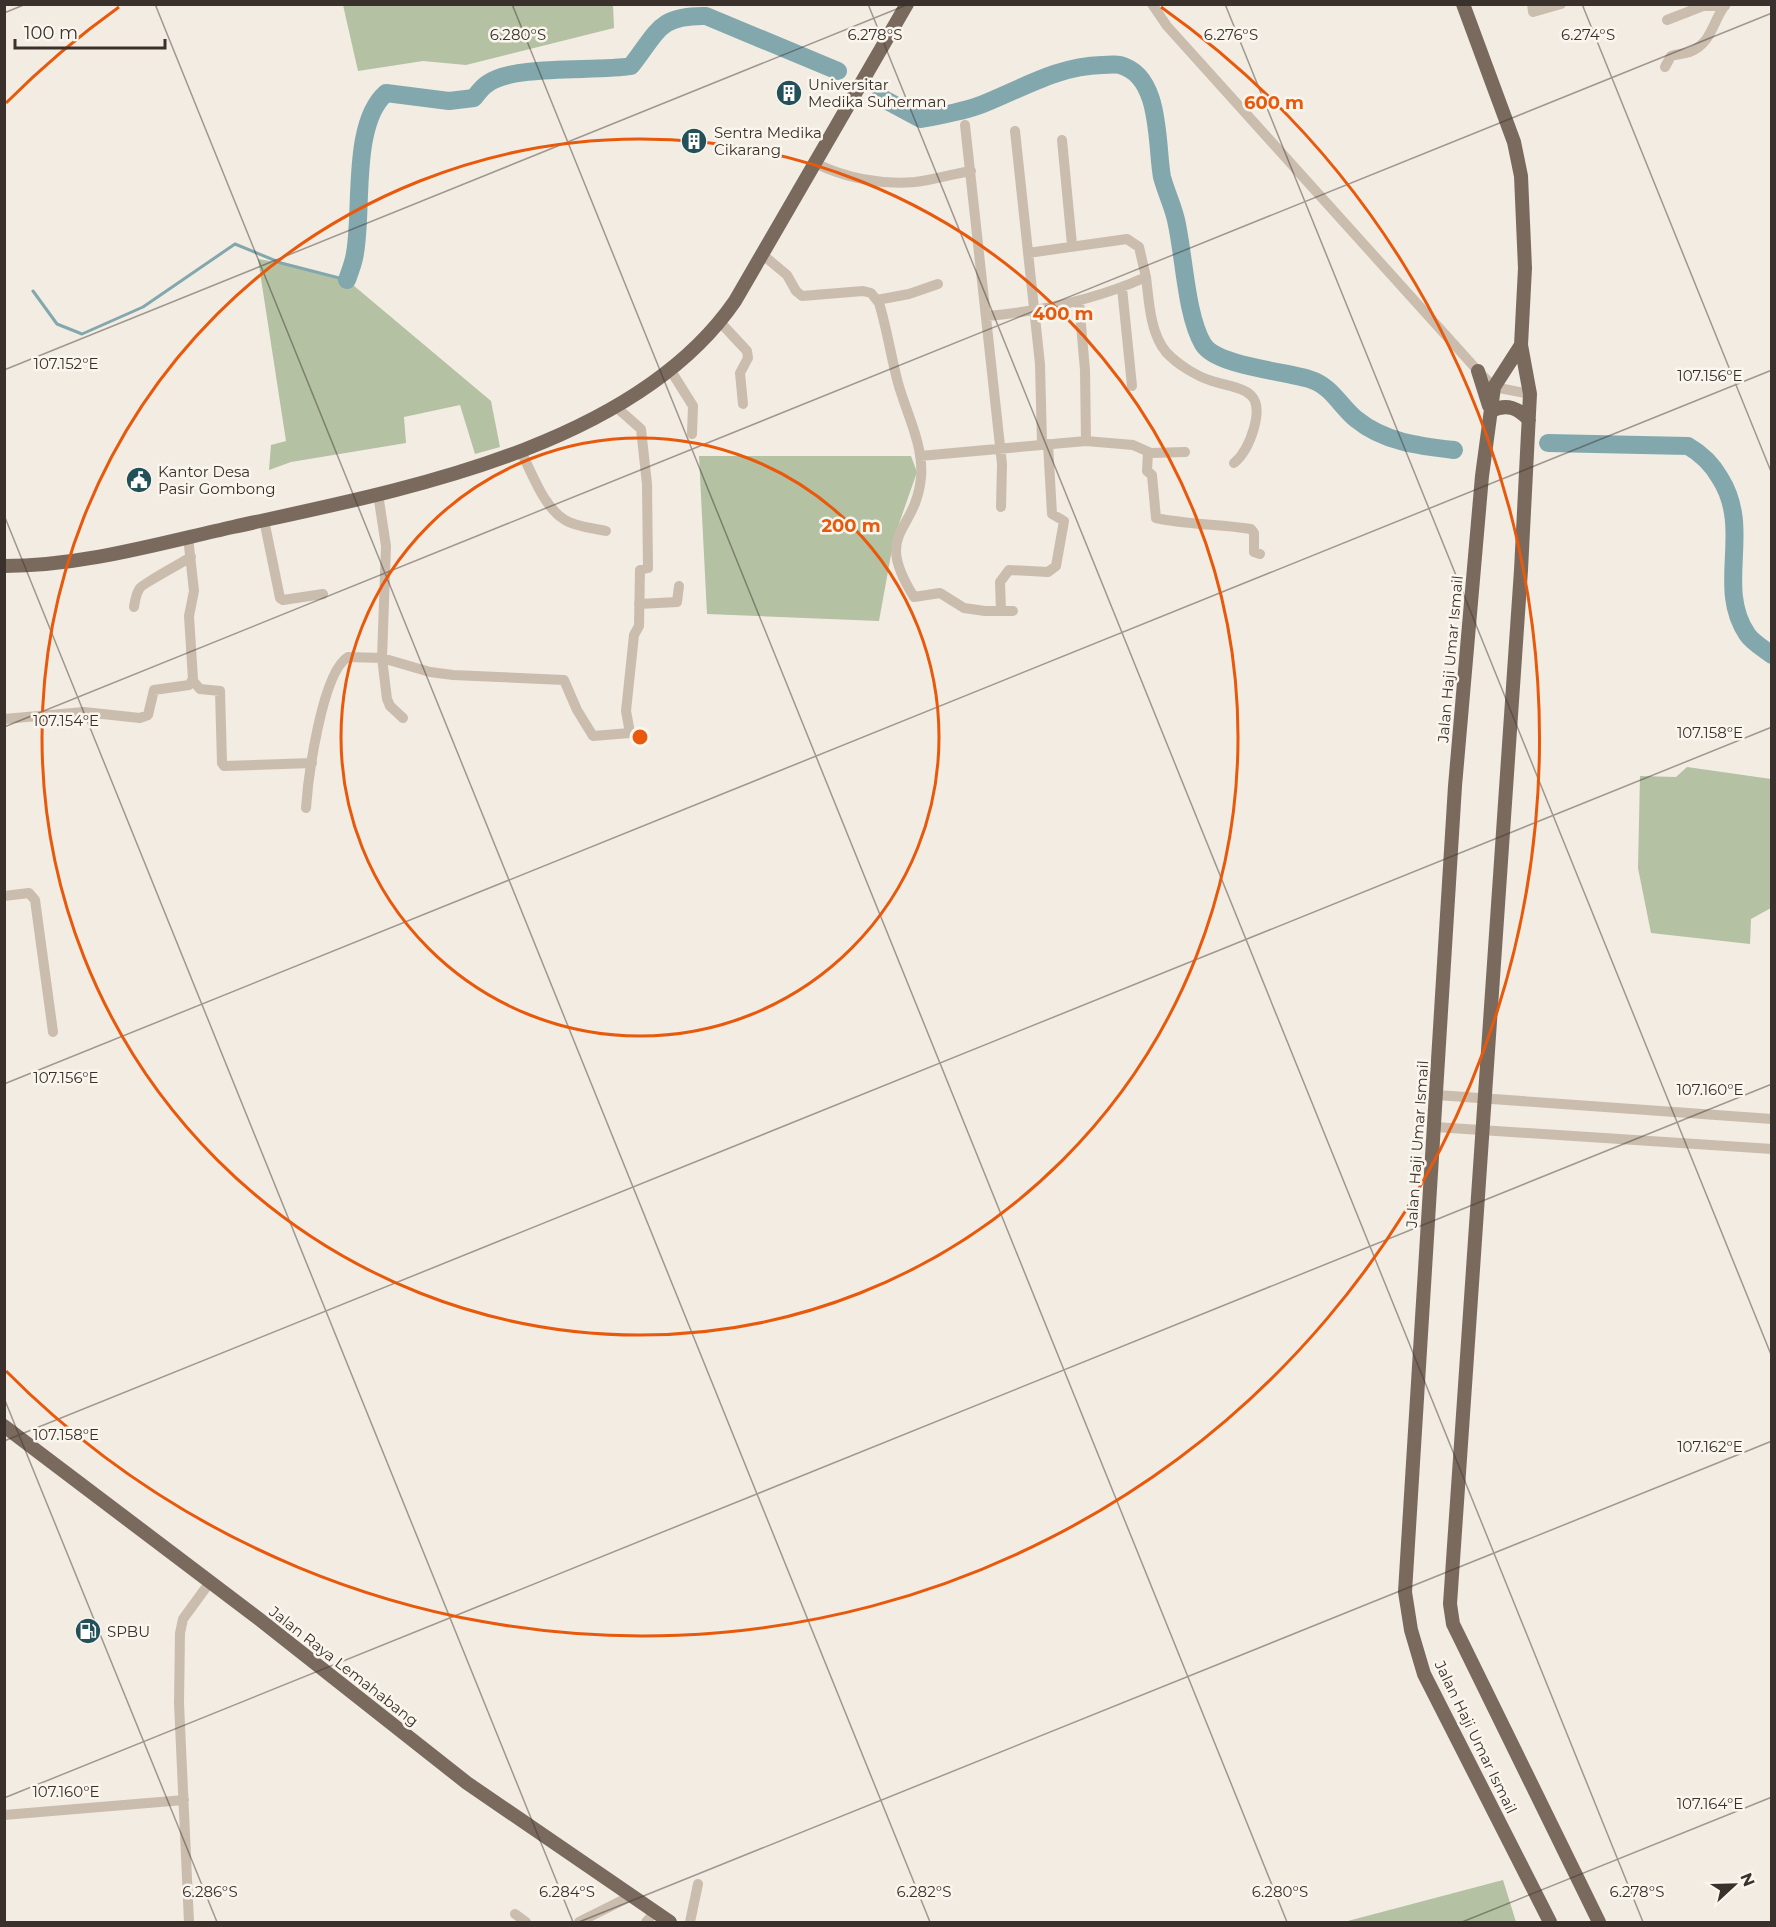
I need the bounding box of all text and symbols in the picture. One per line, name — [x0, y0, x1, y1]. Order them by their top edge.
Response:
scale bar — [15, 12, 165, 50]
text: 100 m — [24, 22, 78, 44]
text: 6.280°S — [490, 25, 546, 44]
text: 6.278°S — [847, 25, 903, 44]
text: 6.276°S — [1204, 25, 1258, 44]
text: 6.274°S — [1561, 25, 1615, 44]
place label: Universitar Medika Suherman — [808, 75, 947, 111]
building icon: Universitar Medika Suherman — [774, 78, 804, 108]
text: 600 m — [1244, 92, 1304, 114]
place label: Sentra Medika Cikarang — [714, 123, 822, 159]
building icon: Sentra Medika Cikarang — [679, 126, 709, 156]
text: 400 m — [1033, 303, 1093, 325]
text: 107.152°E — [34, 354, 98, 373]
text: 107.156°E — [1677, 366, 1743, 385]
place label: Kantor Desa Pasir Gombong — [158, 462, 276, 498]
public building icon: Kantor Desa Pasir Gombong — [124, 465, 154, 495]
text: 200 m — [821, 515, 881, 537]
street label: Jalan Haji Umar Ismail — [1433, 575, 1467, 744]
text: 107.154°E — [33, 711, 99, 730]
text: 107.158°E — [1677, 723, 1743, 742]
centre of rings — [630, 727, 650, 747]
street label: Jalan Haji Umar Ismail — [1402, 1060, 1432, 1229]
text: 107.156°E — [33, 1068, 99, 1087]
text: 107.160°E — [1676, 1080, 1744, 1099]
text: 107.158°E — [33, 1425, 99, 1444]
text: 107.162°E — [1677, 1437, 1743, 1456]
street label: Jalan Raya Lemahabang — [265, 1601, 422, 1730]
fuel station icon: SPBU — [73, 1616, 103, 1646]
place label: SPBU — [107, 1622, 150, 1641]
street label: Jalan Haji Umar Ismail — [1430, 1657, 1521, 1817]
text: 107.160°E — [32, 1782, 100, 1801]
text: 107.164°E — [1677, 1794, 1743, 1813]
north arrow — [1704, 1855, 1764, 1915]
text: N — [1736, 1870, 1759, 1889]
text: 6.286°S — [182, 1882, 238, 1901]
text: 6.284°S — [539, 1882, 595, 1901]
text: 6.282°S — [896, 1882, 952, 1901]
text: 6.280°S — [1252, 1882, 1308, 1901]
text: 6.278°S — [1609, 1882, 1665, 1901]

